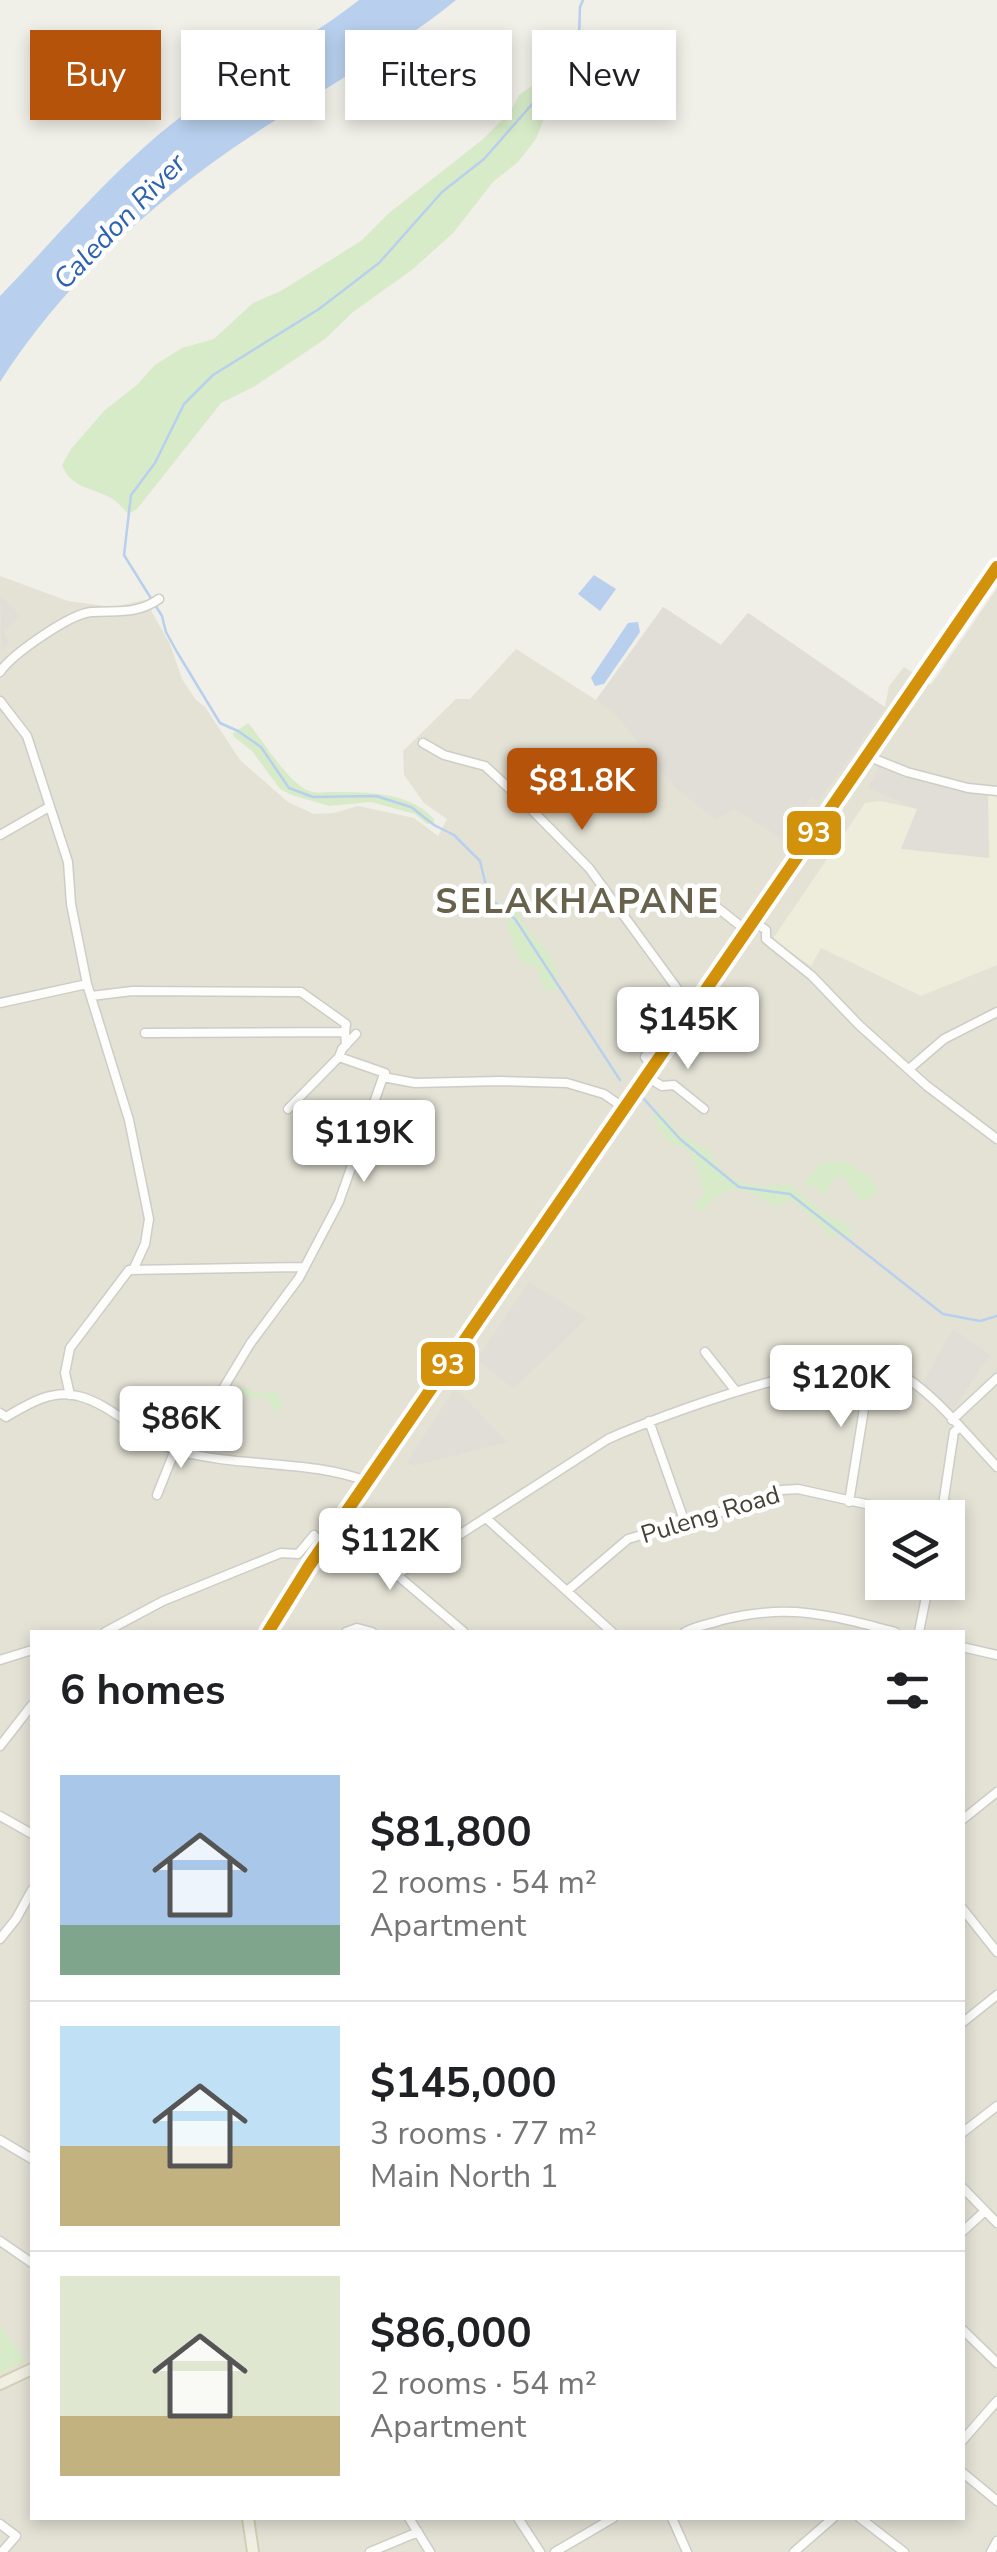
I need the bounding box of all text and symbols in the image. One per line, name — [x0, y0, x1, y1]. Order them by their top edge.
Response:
chip: Buy — [30, 30, 161, 120]
chip: Rent — [181, 30, 325, 120]
chip: Filters — [345, 30, 512, 120]
chip: New — [532, 30, 676, 120]
water label: Caledon River — [45, 145, 195, 298]
pin: $81.8K — [501, 748, 663, 833]
text: $81.8K — [529, 759, 635, 802]
line badge: 93 — [785, 809, 843, 857]
text: 93 — [797, 814, 831, 852]
district label: SELAKHAPANE — [435, 878, 721, 925]
pin: $145K — [618, 987, 758, 1072]
text: $145K — [639, 998, 737, 1041]
pin: $119K — [294, 1100, 434, 1185]
text: $119K — [315, 1111, 413, 1154]
line badge: 93 — [419, 1340, 477, 1388]
pin: $120K — [771, 1345, 911, 1430]
text: 93 — [431, 1346, 465, 1384]
text: $120K — [792, 1356, 890, 1399]
pin: $86K — [122, 1386, 240, 1471]
text: $86K — [142, 1397, 220, 1440]
street label: Puleng Road — [637, 1478, 784, 1552]
map controls — [865, 1500, 965, 1600]
button: layers — [865, 1500, 965, 1600]
pin: $112K — [320, 1508, 460, 1593]
text: $112K — [341, 1519, 439, 1562]
text: 6 homes — [60, 1662, 225, 1719]
icon: filters — [880, 1663, 935, 1718]
text: $81,800 — [370, 1804, 532, 1861]
icon: home — [140, 1815, 260, 1935]
text: 2 rooms · 54 m² — [370, 1861, 597, 1904]
text: Apartment — [370, 1904, 526, 1947]
text: $145,000 — [370, 2055, 557, 2112]
icon: home — [140, 2066, 260, 2186]
text: 3 rooms · 77 m² — [370, 2112, 597, 2155]
text: Main North 1 — [370, 2155, 559, 2198]
text: $86,000 — [370, 2305, 532, 2362]
icon: home — [140, 2316, 260, 2436]
text: 2 rooms · 54 m² — [370, 2362, 597, 2405]
text: Apartment — [370, 2405, 526, 2448]

